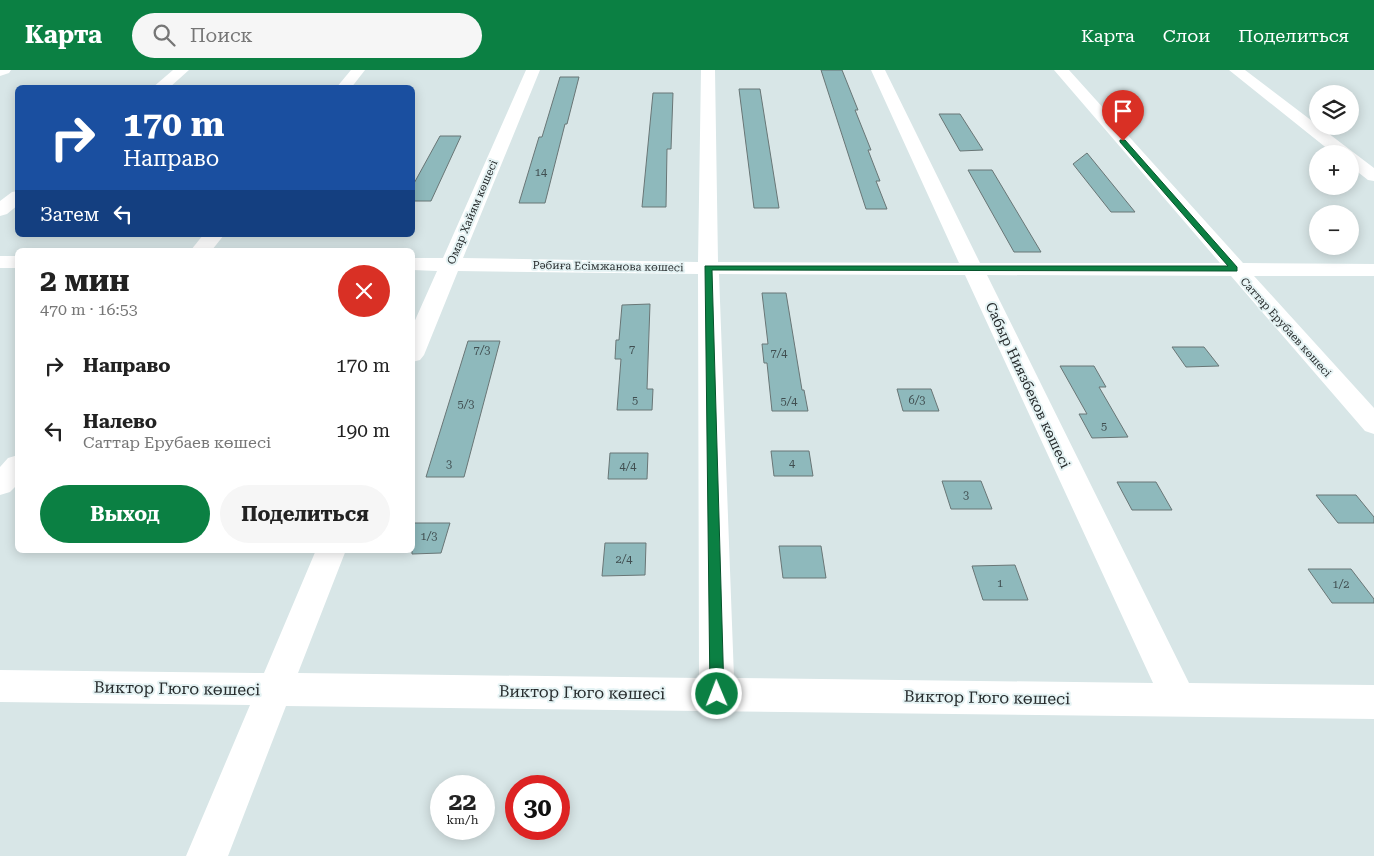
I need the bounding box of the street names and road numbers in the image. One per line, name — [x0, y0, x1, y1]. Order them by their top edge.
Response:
street label: Омар Хайям көшесі — [445, 158, 501, 266]
street label: Рәбиға Есімжанова көшесі — [532, 259, 684, 274]
street label: Саттар Ерубаев көшесі — [1238, 275, 1334, 380]
street label: Сабыр Ниязбеков көшесі — [982, 299, 1074, 471]
street label: Виктор Гюго көшесі — [94, 678, 260, 699]
street label: Виктор Гюго көшесі — [499, 682, 665, 703]
street label: Виктор Гюго көшесі — [904, 687, 1070, 708]

